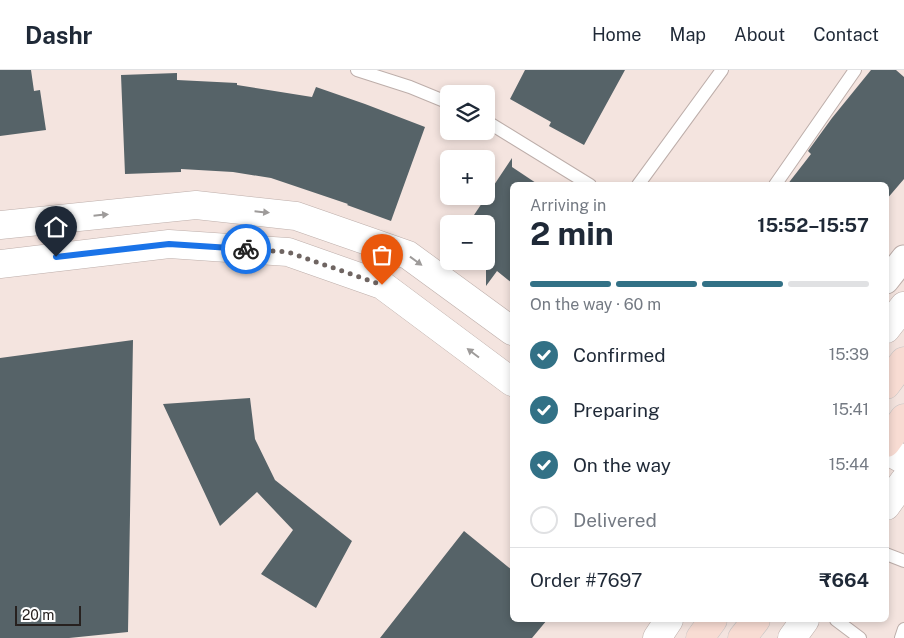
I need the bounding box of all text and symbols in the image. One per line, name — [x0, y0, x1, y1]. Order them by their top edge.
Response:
text: Dashr — [25, 21, 93, 49]
text: Home — [592, 24, 642, 45]
text: Map — [670, 24, 706, 45]
text: About — [734, 24, 785, 45]
text: Contact — [813, 24, 879, 45]
map controls — [440, 85, 495, 270]
button: layers — [440, 85, 495, 140]
button: + — [440, 150, 495, 205]
text: Arriving in — [530, 196, 606, 215]
pin — [35, 206, 77, 257]
one-way arrow — [255, 209, 271, 217]
one-way arrow — [93, 211, 109, 219]
icon: home — [42, 213, 70, 241]
text: 15:52–15:57 — [757, 214, 869, 236]
button: − — [440, 215, 495, 270]
text: 2 min — [530, 215, 614, 252]
courier — [221, 224, 271, 274]
pin — [361, 234, 403, 285]
icon: bike — [232, 235, 260, 263]
icon: bag — [368, 241, 396, 269]
one-way arrow — [409, 256, 423, 266]
text: On the way · 60 m — [530, 295, 661, 314]
icon: check — [530, 341, 558, 369]
text: Confirmed — [573, 344, 666, 366]
text: 15:39 — [829, 345, 869, 364]
one-way arrow — [467, 347, 480, 358]
icon: check — [530, 396, 558, 424]
text: Preparing — [573, 399, 660, 421]
text: 15:41 — [832, 400, 869, 419]
icon: check — [530, 451, 558, 479]
text: On the way — [573, 454, 671, 476]
text: 15:44 — [829, 455, 869, 474]
text: Delivered — [573, 509, 657, 531]
text: Order #7697 — [530, 569, 642, 591]
text: ₹664 — [819, 569, 869, 591]
scale bar — [15, 603, 81, 626]
text: 20 m — [22, 607, 54, 623]

